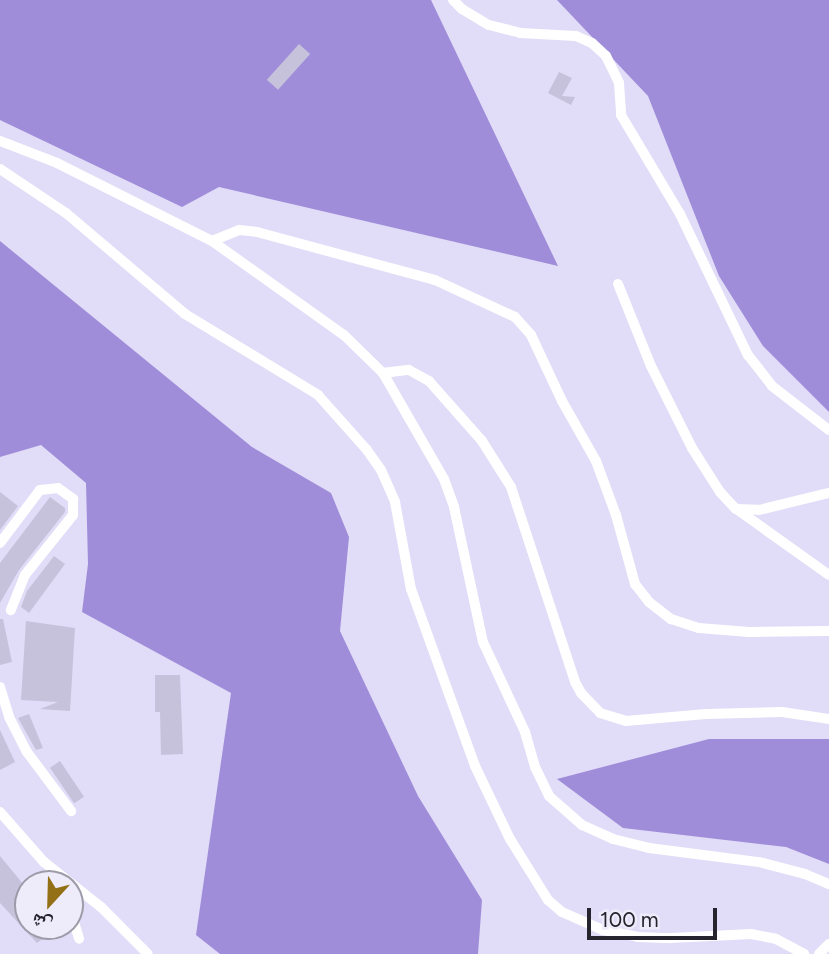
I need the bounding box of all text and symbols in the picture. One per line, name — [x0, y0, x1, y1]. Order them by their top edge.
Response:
north arrow — [14, 870, 84, 940]
scale bar — [591, 894, 720, 938]
text: 100 m — [600, 907, 659, 932]
text: ش — [28, 909, 55, 938]

